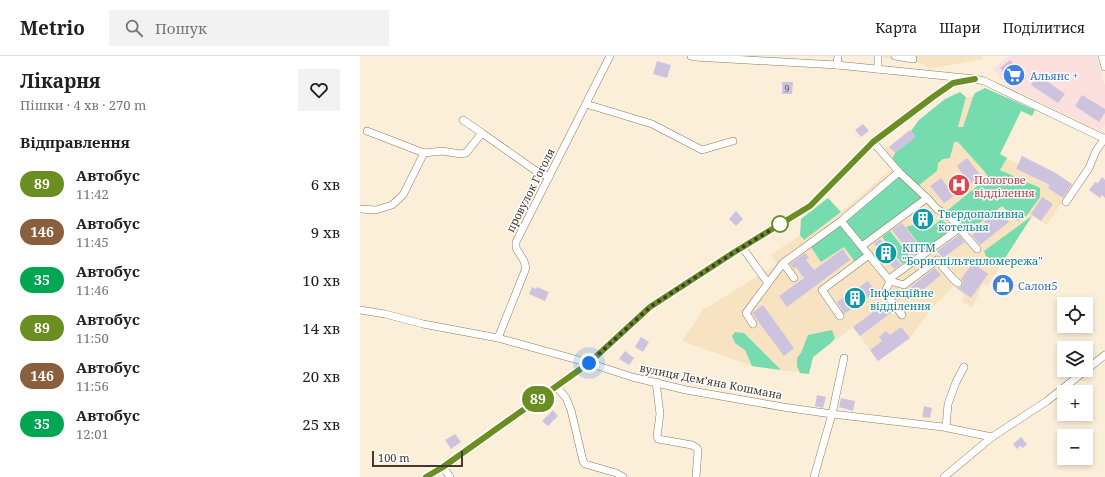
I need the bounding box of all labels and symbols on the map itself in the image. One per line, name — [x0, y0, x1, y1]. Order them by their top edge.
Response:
supermarket icon: Альянс + — [1001, 62, 1027, 88]
place label: Альянс + — [1030, 68, 1078, 83]
house number: 9 — [784, 82, 790, 95]
street label: провулок Гоголя — [502, 145, 558, 235]
hospital icon: Пологове відділення — [946, 172, 972, 198]
place label: Пологове відділення — [974, 172, 1035, 200]
building icon: Твердопаливна котельня — [910, 206, 936, 232]
place label: Твердопаливна котельня — [938, 206, 1024, 234]
unlabelled marker — [771, 215, 789, 233]
building icon: КПТМ "Бориспільтепломережа" — [873, 240, 899, 266]
place label: КПТМ "Бориспільтепломережа" — [902, 240, 1043, 268]
shop icon: Салон5 — [990, 272, 1016, 298]
place label: Салон5 — [1018, 278, 1058, 293]
building icon: Інфекційне відділення — [842, 285, 868, 311]
place label: Інфекційне відділення — [870, 285, 934, 313]
your location — [579, 353, 599, 373]
street label: вулиця Демʼяна Кошмана — [638, 360, 784, 402]
line badge: 89 — [520, 386, 556, 412]
scale bar — [372, 449, 463, 468]

